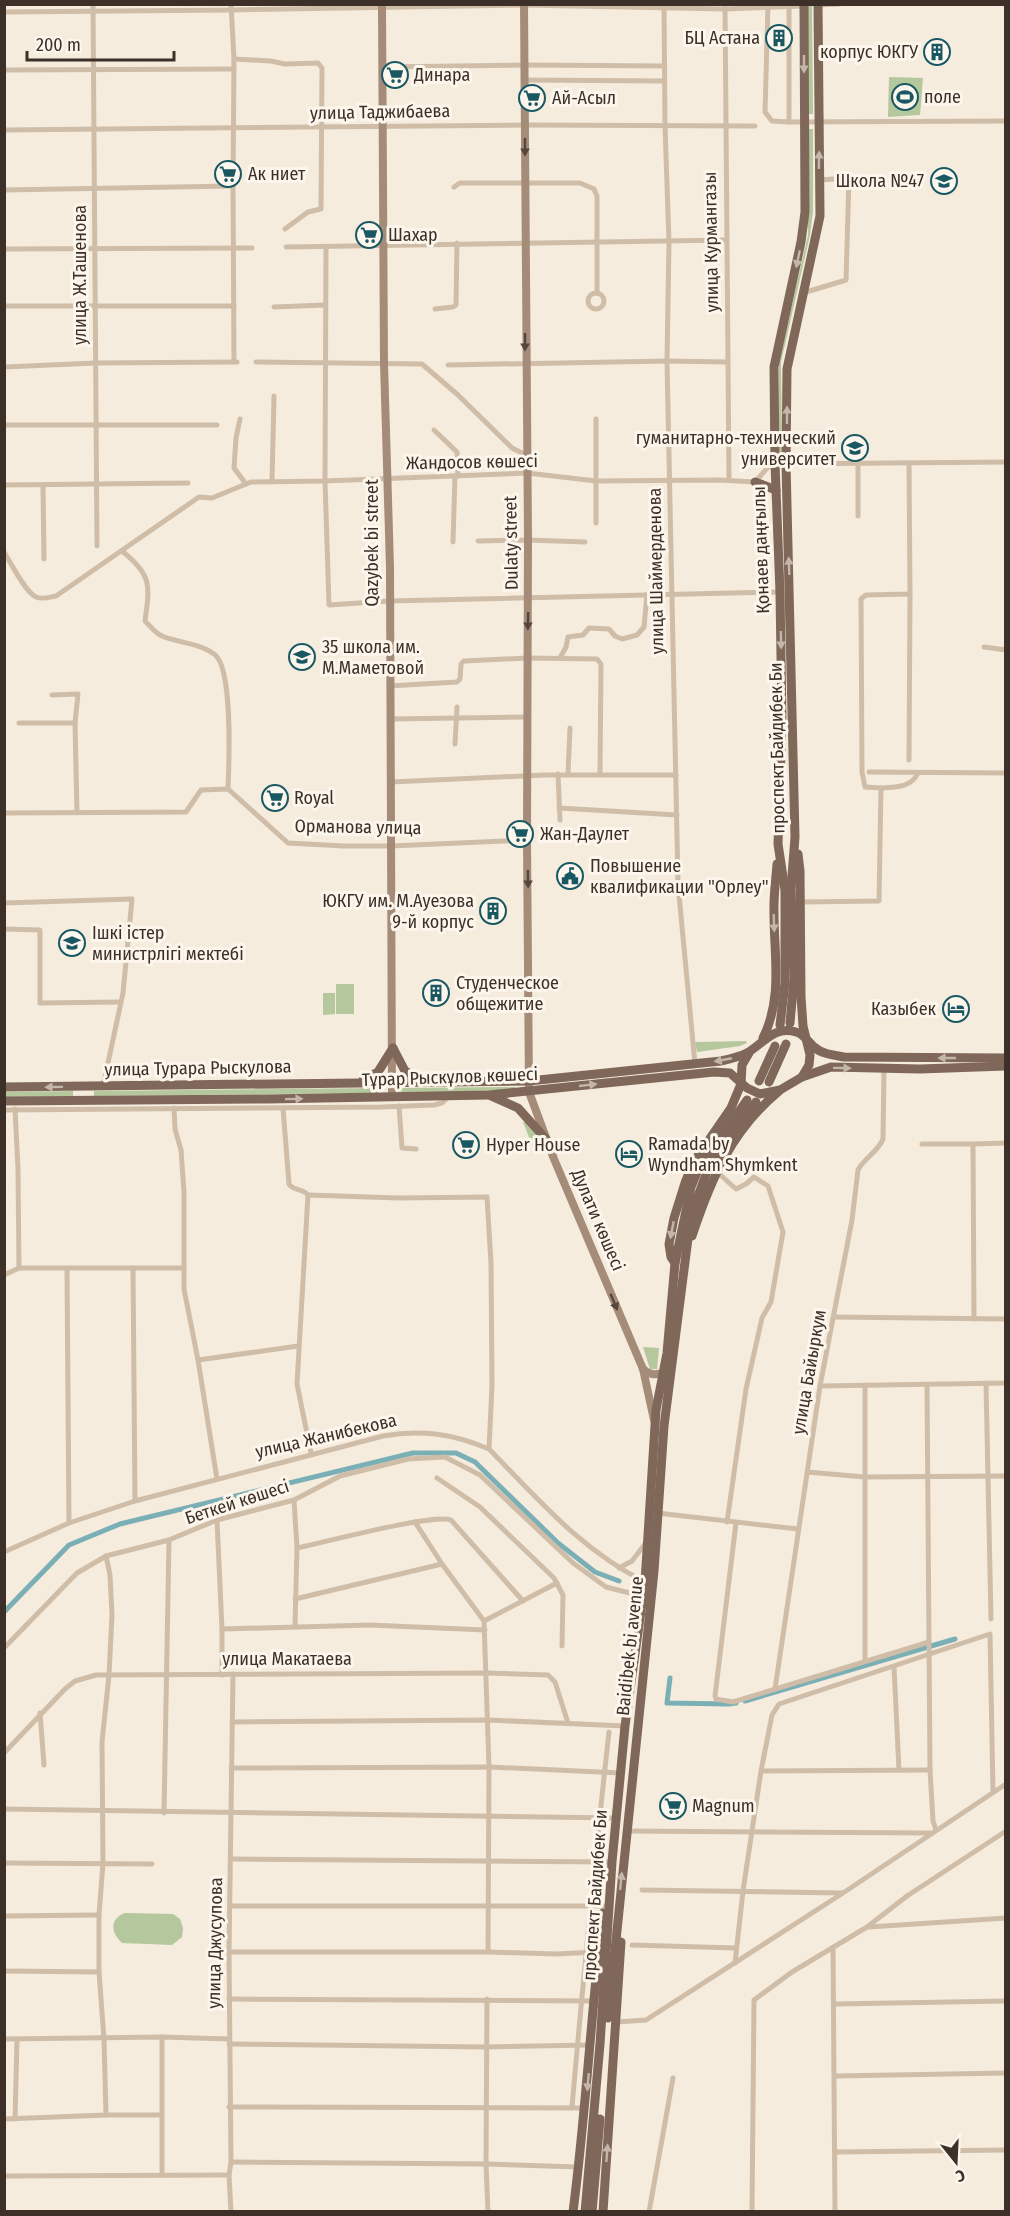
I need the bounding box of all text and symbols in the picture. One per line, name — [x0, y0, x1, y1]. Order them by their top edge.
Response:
building icon: БЦ Астана — [764, 23, 794, 53]
scale bar — [27, 24, 174, 62]
place label: БЦ Астана — [684, 27, 760, 49]
text: 200 m — [36, 34, 81, 56]
building icon: корпус ЮКГУ — [922, 37, 952, 67]
place label: корпус ЮКГУ — [820, 41, 918, 63]
one-way arrow — [799, 55, 809, 74]
supermarket icon: Динара — [380, 60, 410, 90]
place label: Динара — [413, 64, 471, 86]
sports icon: поле — [890, 82, 920, 112]
supermarket icon: Ай-Асыл — [517, 83, 547, 113]
place label: поле — [924, 86, 961, 108]
place label: Ай-Асыл — [552, 87, 616, 109]
street label: улица Таджибаева — [310, 100, 451, 124]
one-way arrow — [520, 137, 530, 156]
one-way arrow — [814, 151, 824, 170]
supermarket icon: Ак ниет — [213, 159, 243, 189]
place label: Ак ниет — [248, 163, 306, 185]
school or university icon: Школа №47 — [929, 166, 959, 196]
place label: Школа №47 — [836, 170, 924, 192]
street label: улица Курмангазы — [699, 171, 723, 313]
street label: улица Ж.Ташенова — [69, 205, 91, 345]
supermarket icon: Шахар — [354, 220, 384, 250]
place label: Шахар — [388, 224, 438, 246]
one-way arrow — [792, 249, 802, 268]
one-way arrow — [520, 332, 530, 351]
one-way arrow — [782, 405, 791, 424]
place label: гуманитарно-технический университет — [636, 427, 837, 470]
school or university icon: гуманитарно-технический университет — [840, 433, 870, 463]
street label: Жандосов көшесі — [406, 450, 538, 474]
street label: Qazybek bi street — [361, 479, 383, 607]
street label: Қонаев даңғылы — [748, 486, 774, 614]
street label: улица Шаймерденова — [644, 487, 668, 654]
street label: Dulaty street — [499, 495, 523, 590]
one-way arrow — [785, 556, 794, 575]
one-way arrow — [523, 611, 533, 630]
one-way arrow — [776, 631, 786, 650]
place label: 35 школа им. М.Маметовой — [322, 636, 424, 679]
school or university icon: 35 школа им. М.Маметовой — [287, 642, 317, 672]
street label: проспект Байдибек Би — [765, 662, 789, 834]
supermarket icon: Royal — [260, 783, 290, 813]
place label: Royal — [294, 787, 334, 809]
street label: Орманова улица — [294, 815, 422, 839]
supermarket icon: Жан-Даулет — [505, 819, 535, 849]
place label: Жан-Даулет — [540, 823, 630, 845]
place label: Повышение квалификации "Орлеу" — [590, 855, 768, 898]
public building icon: Повышение квалификации "Орлеу" — [555, 861, 585, 891]
one-way arrow — [523, 869, 533, 888]
place label: ЮКГУ им. М.Ауезова 9-й корпус — [322, 890, 474, 933]
building icon: ЮКГУ им. М.Ауезова 9-й корпус — [478, 896, 508, 926]
one-way arrow — [770, 914, 779, 933]
place label: Ішкі істер министрлігі мектебі — [92, 922, 244, 965]
school or university icon: Ішкі істер министрлігі мектебі — [57, 928, 87, 958]
place label: Студенческое общежитие — [456, 972, 559, 1015]
building icon: Студенческое общежитие — [421, 978, 451, 1008]
hotel icon: Казыбек — [941, 994, 971, 1024]
place label: Казыбек — [871, 998, 937, 1020]
one-way arrow — [938, 1053, 957, 1063]
street label: улица Турара Рыскулова — [104, 1055, 292, 1081]
one-way arrow — [714, 1056, 733, 1065]
street label: Тұрар Рыскұлов көшесі — [361, 1063, 539, 1091]
one-way arrow — [833, 1063, 852, 1072]
one-way arrow — [578, 1080, 597, 1090]
one-way arrow — [44, 1082, 63, 1091]
one-way arrow — [284, 1094, 303, 1103]
supermarket icon: Hyper House — [451, 1130, 481, 1160]
place label: Ramada by Wyndham Shymkent — [648, 1133, 798, 1176]
place label: Hyper House — [486, 1134, 580, 1156]
hotel icon: Ramada by Wyndham Shymkent — [614, 1139, 644, 1169]
street label: Дулати көшесі — [566, 1165, 629, 1274]
one-way arrow — [667, 1221, 676, 1240]
one-way arrow — [609, 1293, 619, 1311]
street label: улица Байыркум — [787, 1308, 831, 1436]
street label: улица Жанибекова — [253, 1409, 399, 1463]
street label: Беткей көшесі — [182, 1475, 292, 1529]
street label: Baidibek bi avenue — [612, 1575, 648, 1717]
street label: улица Макатаева — [222, 1648, 352, 1670]
supermarket icon: Magnum — [658, 1791, 688, 1821]
place label: Magnum — [692, 1795, 755, 1817]
street label: проспект Байдибек Би — [578, 1809, 612, 1981]
one-way arrow — [617, 1872, 626, 1891]
street label: улица Джусупова — [203, 1877, 227, 2009]
one-way arrow — [583, 2073, 593, 2092]
north arrow — [926, 2132, 986, 2192]
one-way arrow — [602, 2144, 612, 2163]
text: С — [953, 2165, 967, 2186]

